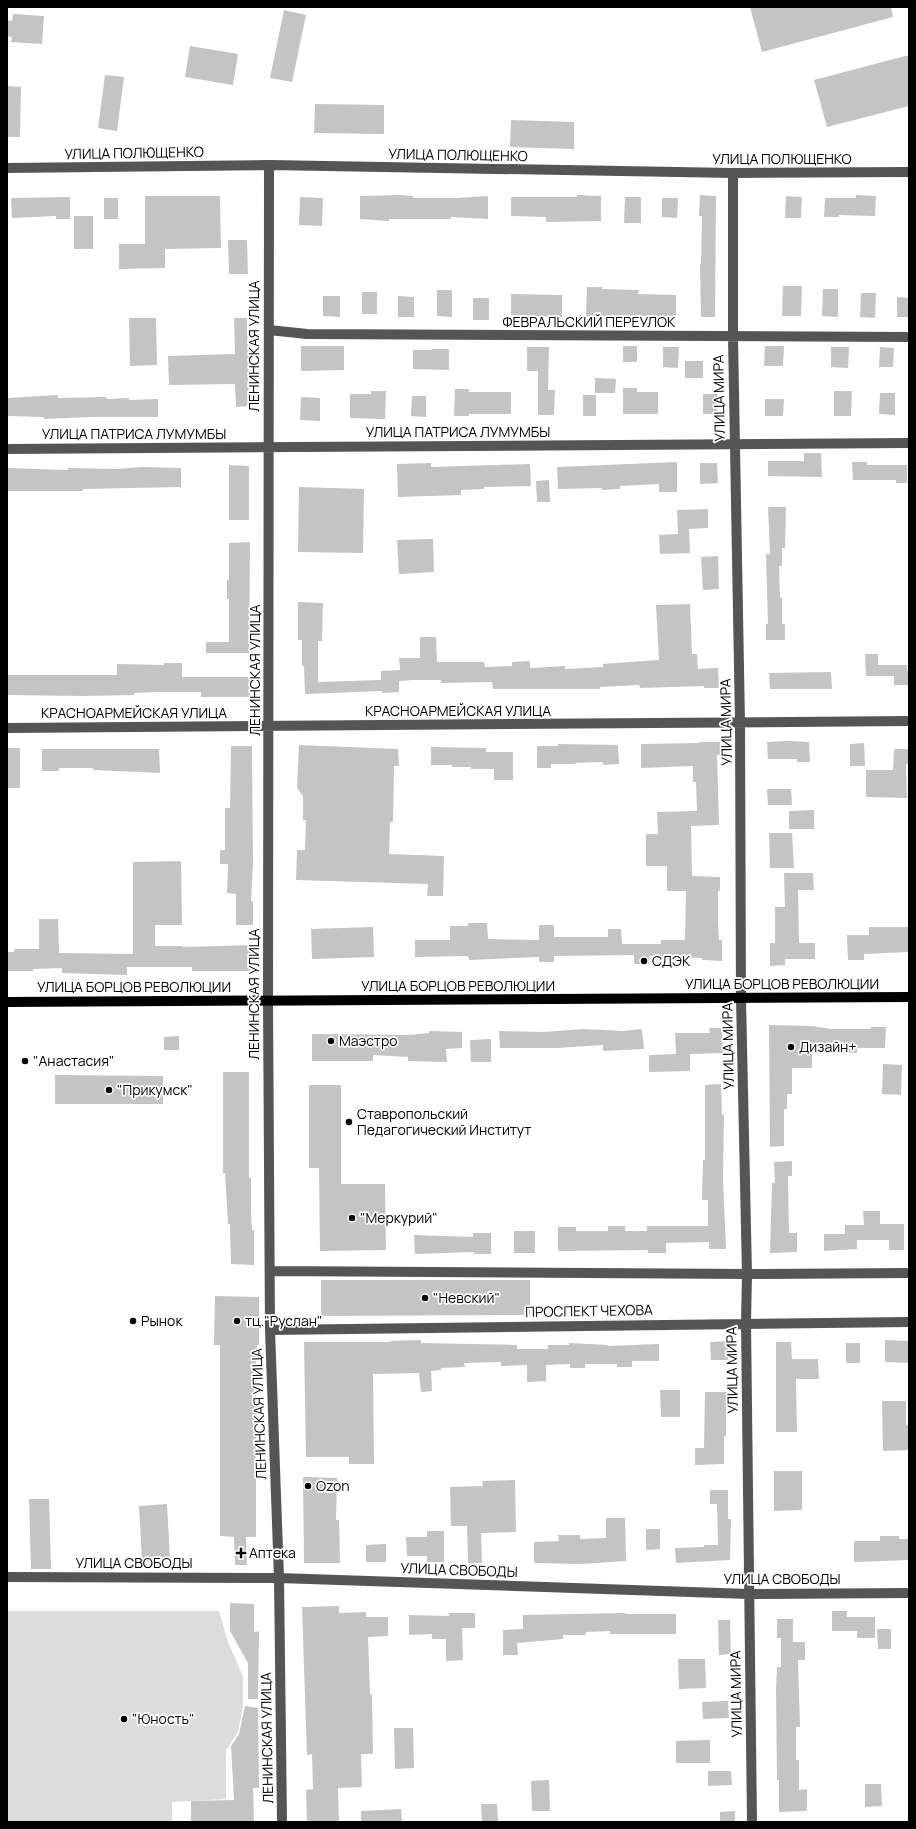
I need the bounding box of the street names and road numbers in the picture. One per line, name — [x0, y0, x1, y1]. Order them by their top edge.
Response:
street label: УЛИЦА ПОЛЮЩЕНКО — [64, 142, 204, 163]
street label: УЛИЦА ПОЛЮЩЕНКО — [388, 144, 528, 165]
street label: УЛИЦА ПОЛЮЩЕНКО — [712, 149, 852, 168]
street label: ЛЕНИНСКАЯ УЛИЦА — [244, 280, 263, 412]
street label: ФЕВРАЛЬСКИЙ ПЕРЕУЛОК — [503, 312, 676, 331]
street label: УЛИЦА МИРА — [708, 354, 729, 442]
street label: УЛИЦА ПАТРИСА ЛУМУМБЫ — [366, 422, 550, 441]
street label: УЛИЦА ПАТРИСА ЛУМУМБЫ — [42, 424, 226, 443]
street label: ЛЕНИНСКАЯ УЛИЦА — [245, 604, 264, 736]
street label: УЛИЦА МИРА — [715, 678, 736, 766]
street label: КРАСНОАРМЕЙСКАЯ УЛИЦА — [365, 701, 551, 720]
street label: КРАСНОАРМЕЙСКАЯ УЛИЦА — [41, 703, 227, 722]
street label: ЛЕНИНСКАЯ УЛИЦА — [244, 928, 263, 1060]
street label: УЛИЦА БОРЦОВ РЕВОЛЮЦИИ — [685, 974, 879, 993]
street label: УЛИЦА БОРЦОВ РЕВОЛЮЦИИ — [361, 976, 555, 995]
street label: УЛИЦА БОРЦОВ РЕВОЛЮЦИИ — [37, 977, 231, 996]
street label: УЛИЦА МИРА — [717, 1002, 738, 1090]
street label: ПРОСПЕКТ ЧЕХОВА — [525, 1300, 653, 1321]
street label: УЛИЦА МИРА — [721, 1326, 742, 1414]
street label: ЛЕНИНСКАЯ УЛИЦА — [247, 1348, 270, 1480]
street label: УЛИЦА СВОБОДЫ — [75, 1553, 193, 1572]
street label: УЛИЦА СВОБОДЫ — [400, 1558, 518, 1581]
street label: УЛИЦА СВОБОДЫ — [723, 1569, 841, 1588]
street label: УЛИЦА МИРА — [725, 1650, 746, 1738]
street label: ЛЕНИНСКАЯ УЛИЦА — [256, 1672, 277, 1804]

